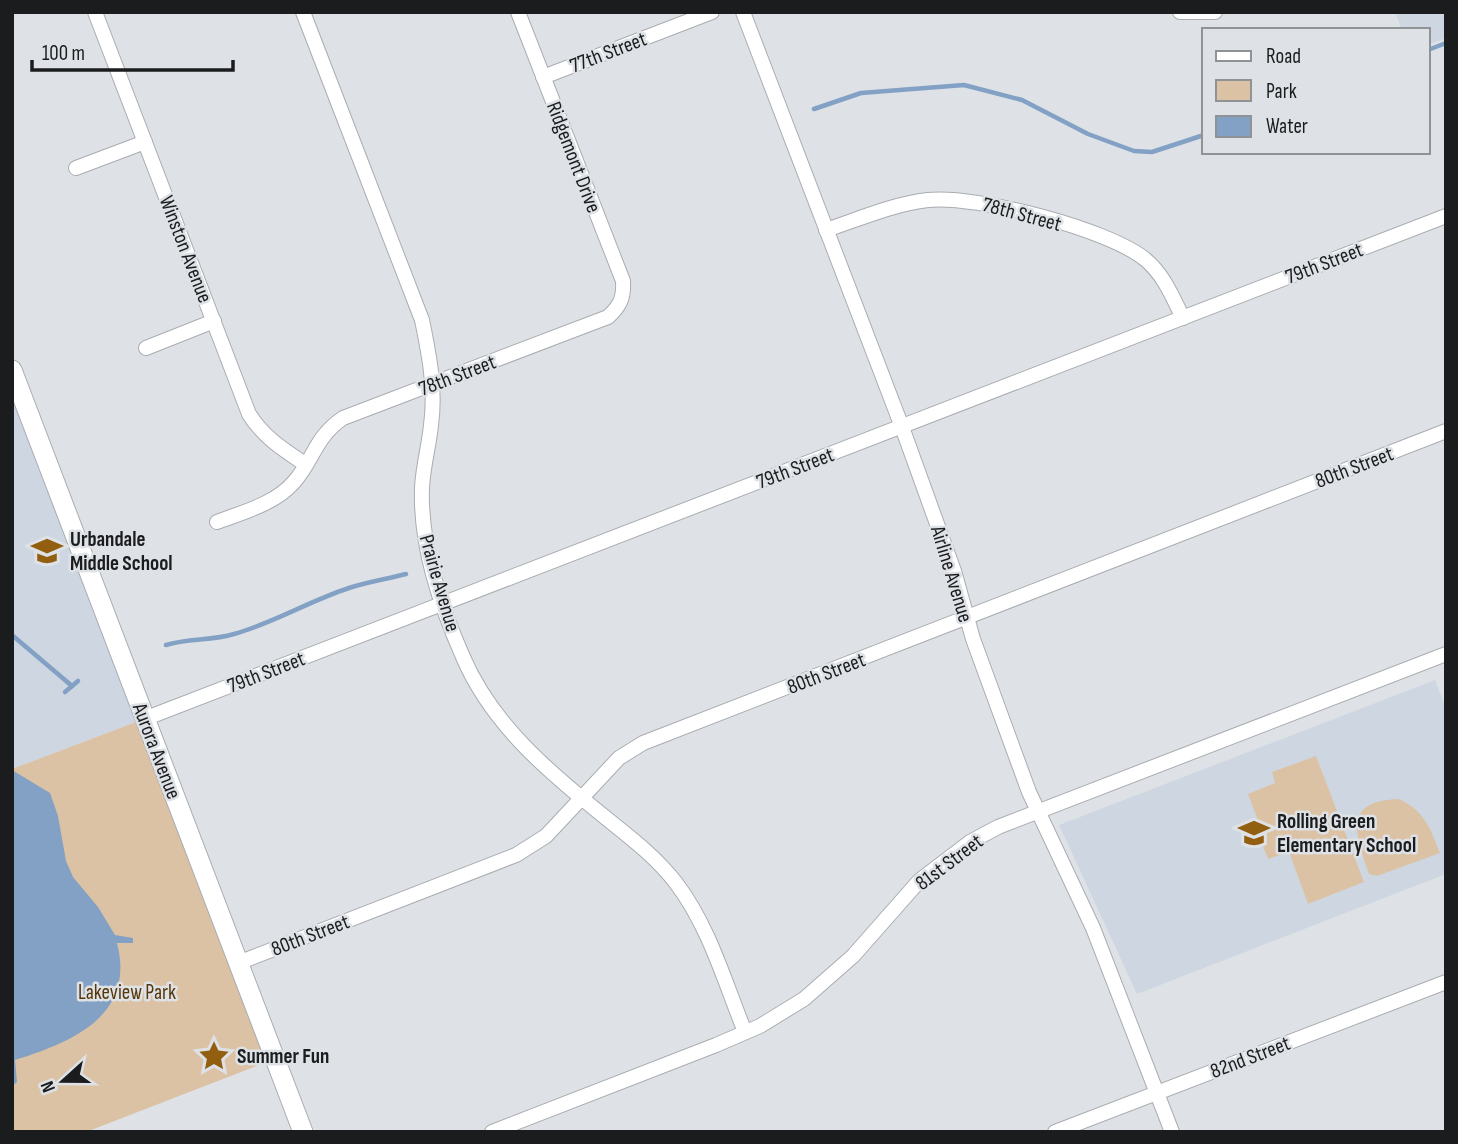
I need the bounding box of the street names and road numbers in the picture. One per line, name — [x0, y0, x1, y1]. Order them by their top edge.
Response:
street label: 77th Street — [566, 26, 650, 78]
street label: Ridgemont Drive — [541, 98, 606, 216]
street label: Winston Avenue — [154, 192, 217, 306]
street label: 78th Street — [980, 192, 1064, 237]
street label: 79th Street — [1282, 237, 1366, 290]
street label: 78th Street — [415, 349, 499, 402]
street label: 80th Street — [1312, 441, 1397, 494]
street label: 79th Street — [753, 442, 837, 495]
street label: Airline Avenue — [925, 522, 978, 625]
street label: Prairie Avenue — [414, 532, 465, 634]
street label: 79th Street — [224, 646, 308, 699]
street label: 80th Street — [784, 647, 869, 700]
street label: Aurora Avenue — [126, 699, 186, 803]
street label: 81st Street — [911, 829, 988, 896]
street label: 80th Street — [268, 909, 353, 962]
street label: 82nd Street — [1207, 1031, 1294, 1084]

